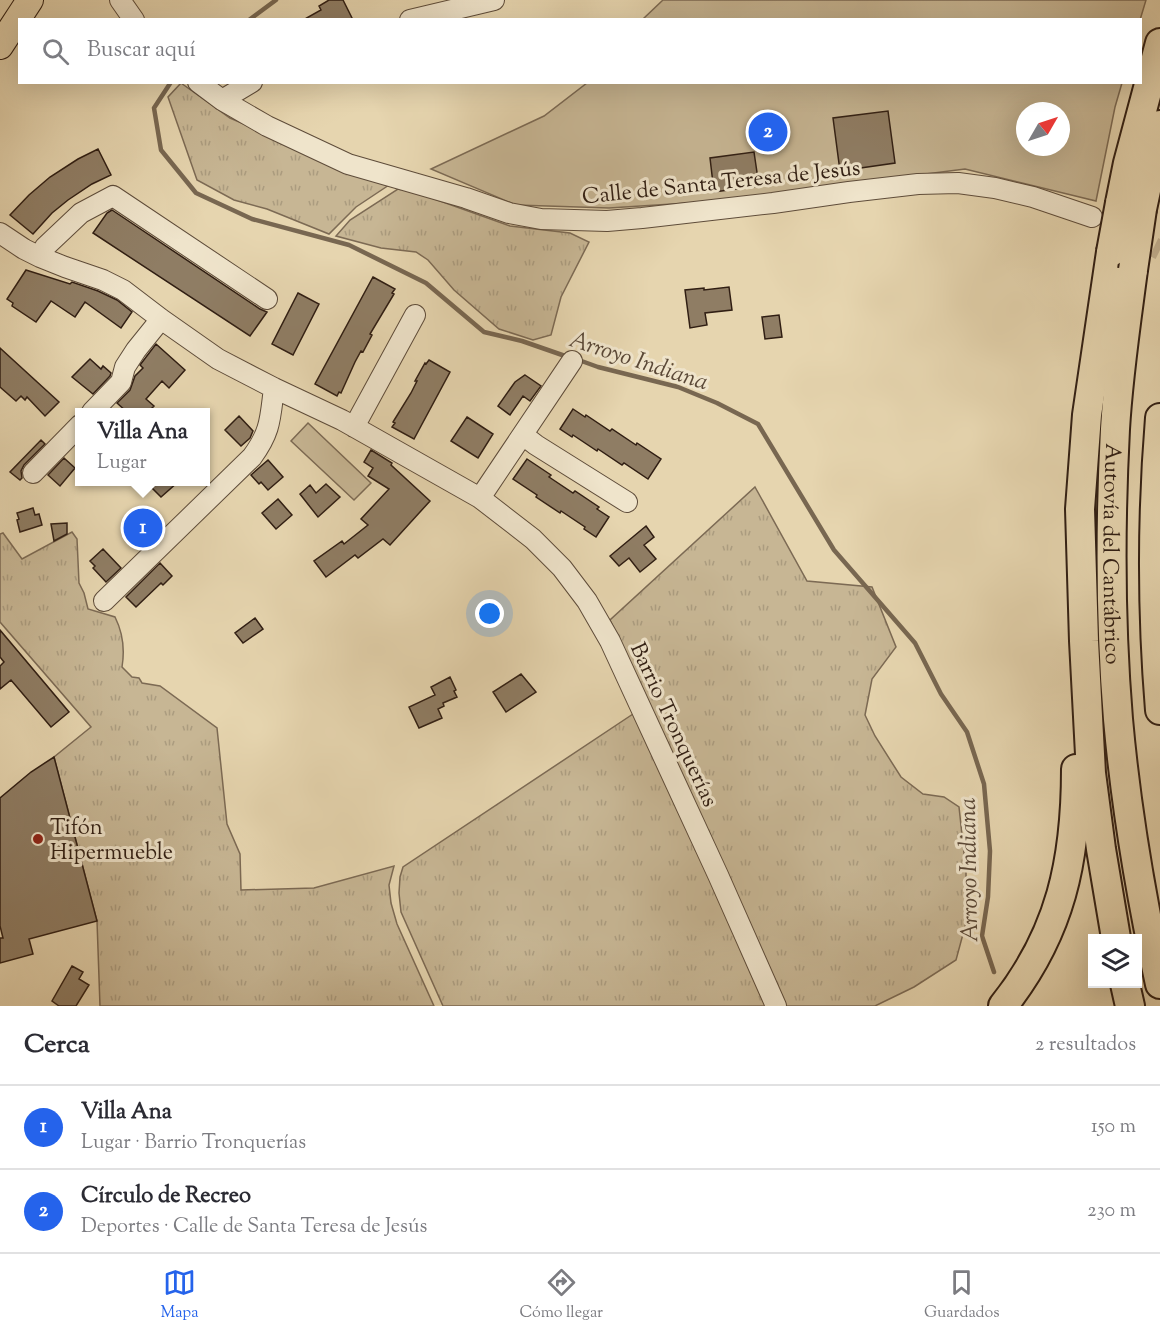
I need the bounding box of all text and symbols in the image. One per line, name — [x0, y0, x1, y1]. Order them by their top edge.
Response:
search box — [18, 18, 1142, 84]
icon: search — [39, 35, 72, 68]
text: Buscar aquí — [87, 35, 196, 67]
north arrow — [1016, 102, 1070, 156]
pin: 2 — [748, 110, 788, 154]
street label: Calle de Santa Teresa de Jesús — [581, 153, 862, 215]
water label: Arroyo Indiana — [564, 323, 712, 400]
popup — [75, 408, 210, 486]
text: Villa Ana — [97, 417, 188, 449]
street label: Autovía del Cantábrico — [1093, 443, 1127, 665]
text: Lugar — [97, 449, 147, 478]
pin: 1 — [124, 506, 162, 550]
your location — [475, 599, 504, 628]
street label: Barrio Tronquerías — [620, 638, 724, 813]
water label: Arroyo Indiana — [952, 797, 988, 943]
place label: Tifón Hipermueble — [50, 813, 173, 870]
marker: Tifón Hipermueble — [31, 832, 45, 846]
map controls — [1088, 934, 1142, 988]
button: layers — [1088, 934, 1142, 988]
text: Cerca — [24, 1027, 90, 1064]
text: 2 resultados — [1035, 1031, 1136, 1060]
text: Villa Ana — [81, 1097, 172, 1129]
text: 1 — [40, 1113, 47, 1142]
text: 150 m — [1091, 1113, 1136, 1142]
text: Lugar · Barrio Tronquerías — [81, 1129, 306, 1158]
text: Círculo de Recreo — [81, 1181, 251, 1213]
text: 2 — [39, 1197, 48, 1226]
text: 230 m — [1087, 1197, 1136, 1226]
text: Deportes · Calle de Santa Teresa de Jesús — [81, 1213, 427, 1242]
tab: Mapa — [160, 1266, 199, 1325]
tab: Cómo llegar — [519, 1266, 603, 1325]
tab: Guardados — [924, 1266, 1000, 1325]

